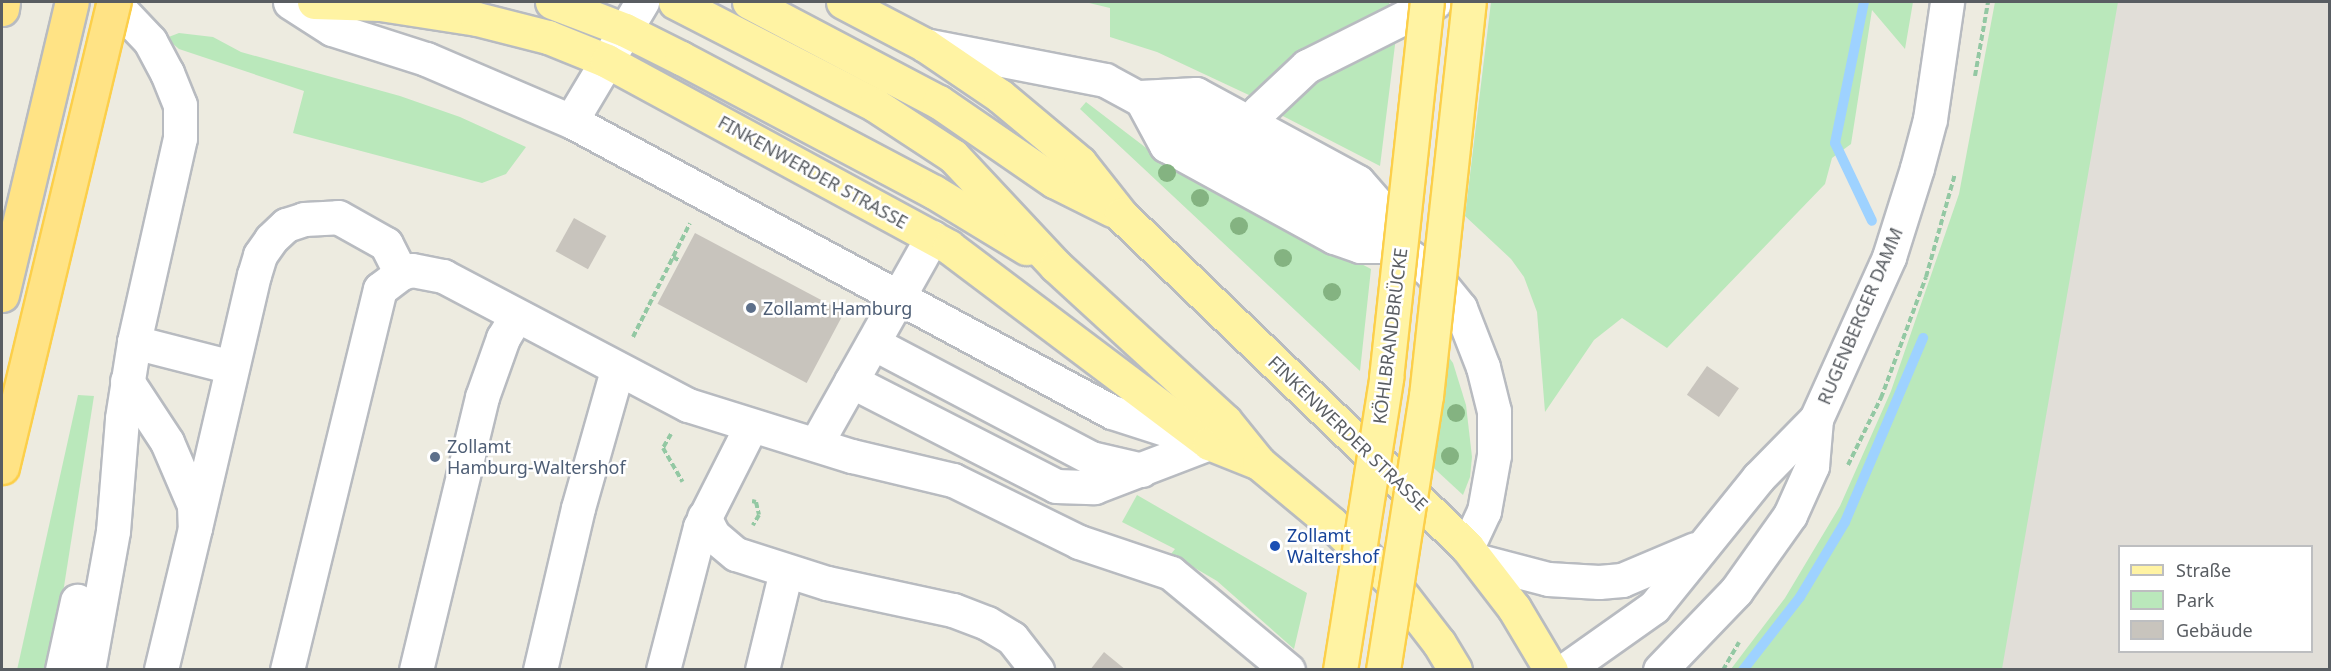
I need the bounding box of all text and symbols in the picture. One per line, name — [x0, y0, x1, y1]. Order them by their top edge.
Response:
street label: FINKENWERDER STRASSE — [714, 111, 912, 233]
street label: RUGENBERGER DAMM — [1813, 224, 1907, 408]
street label: KÖHLBRANDBRÜCKE — [1368, 247, 1412, 425]
place label: Zollamt Hamburg — [763, 297, 912, 319]
marker: Zollamt Hamburg — [744, 301, 758, 315]
street label: FINKENWERDER STRASSE — [1264, 351, 1432, 515]
place label: Zollamt Hamburg-Waltershof — [447, 436, 626, 478]
marker: Zollamt Hamburg-Waltershof — [428, 450, 442, 464]
place label: Zollamt Waltershof — [1287, 525, 1379, 568]
marker: Zollamt Waltershof — [1268, 539, 1282, 553]
legend — [2118, 545, 2313, 653]
text: Straße — [2176, 558, 2231, 582]
text: Park — [2176, 588, 2214, 612]
text: Gebäude — [2176, 618, 2253, 642]

